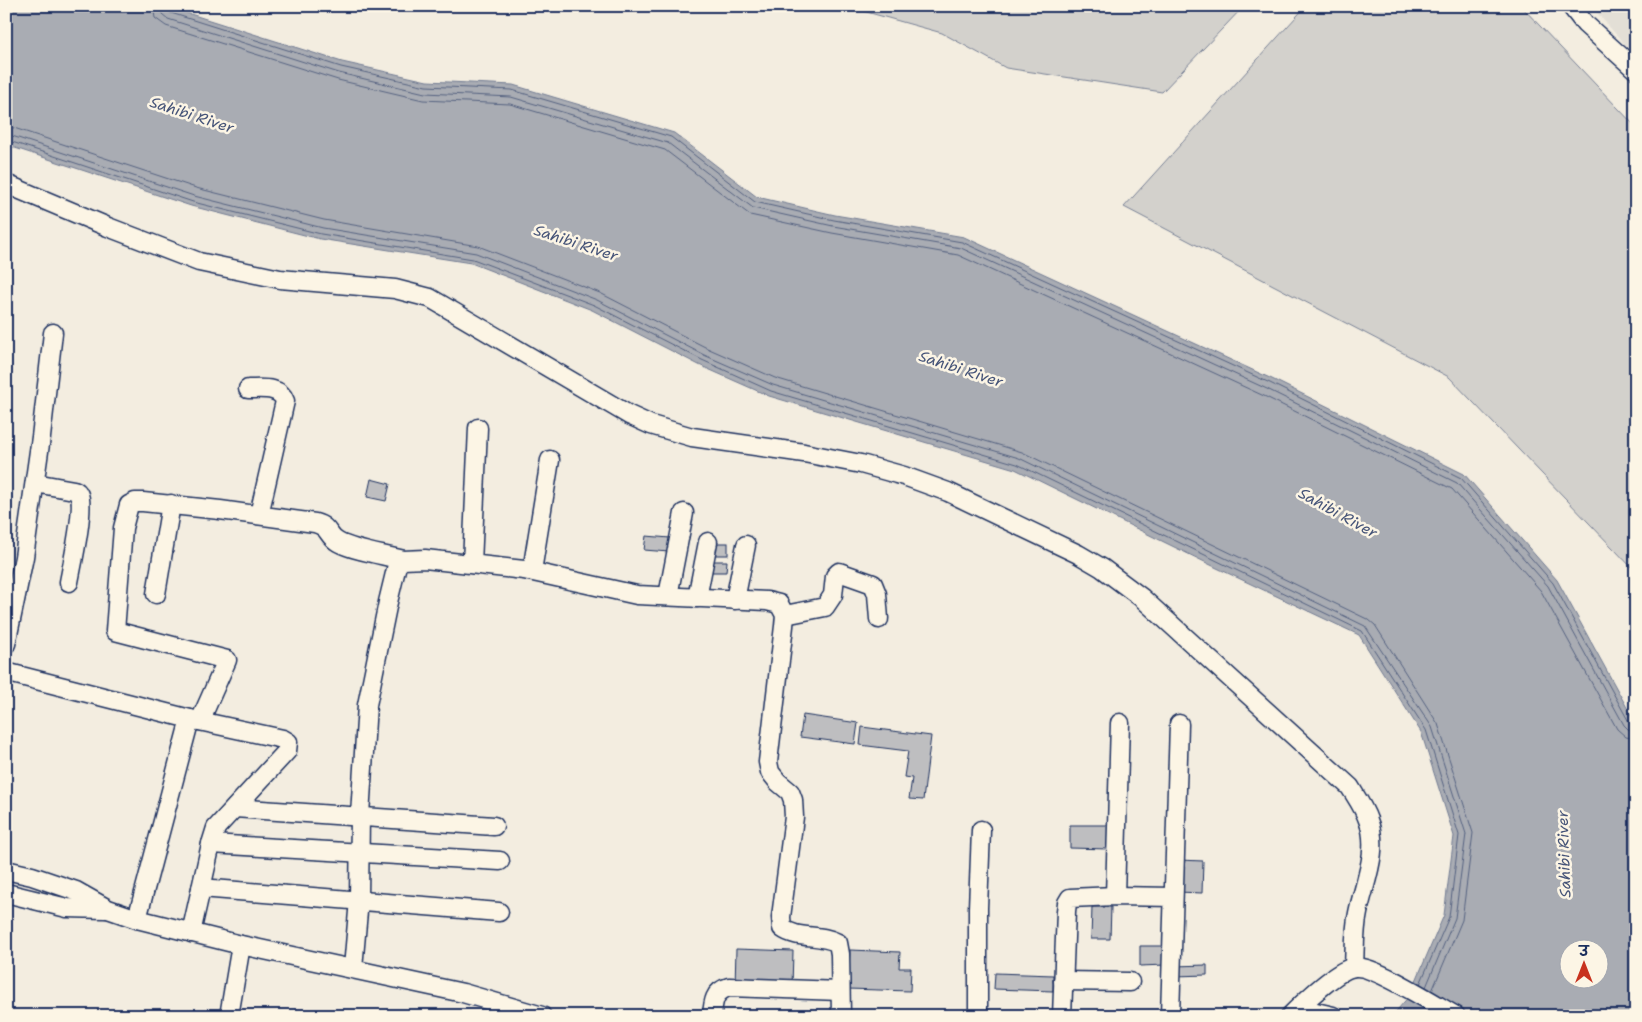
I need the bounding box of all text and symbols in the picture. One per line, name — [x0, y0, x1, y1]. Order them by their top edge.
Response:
water label: Sahibi River — [147, 92, 237, 138]
water label: Sahibi River — [531, 220, 621, 266]
water label: Sahibi River — [916, 346, 1006, 392]
water label: Sahibi River — [1295, 483, 1382, 543]
water label: Sahibi River — [1552, 809, 1576, 898]
north arrow — [1560, 940, 1610, 990]
text: उ — [1577, 942, 1590, 960]

